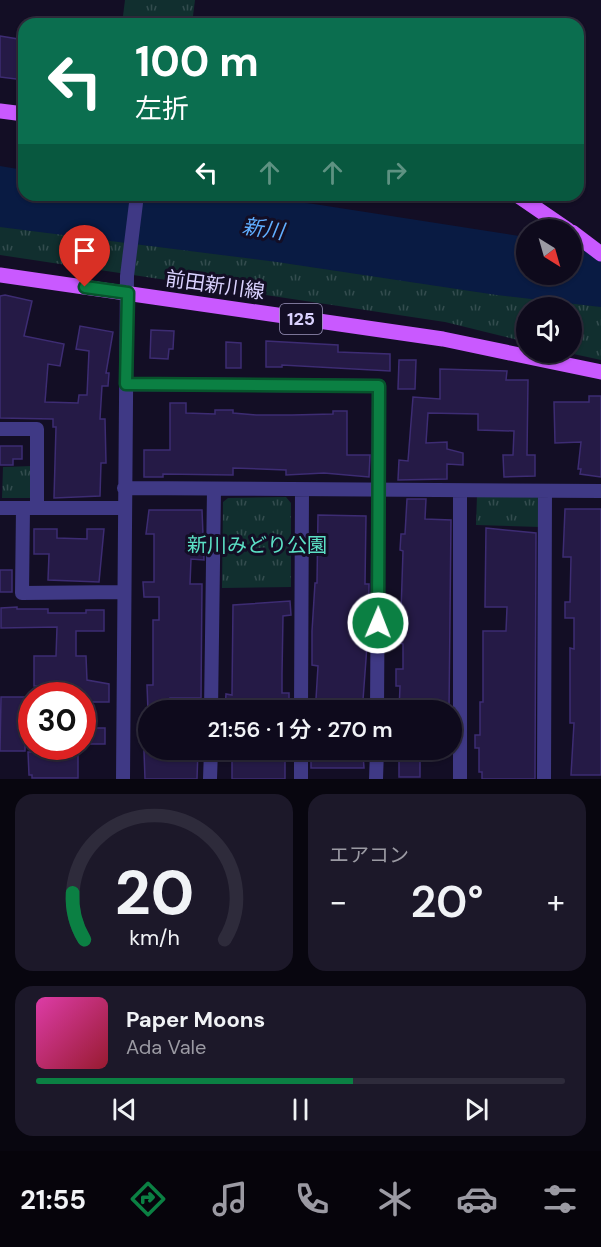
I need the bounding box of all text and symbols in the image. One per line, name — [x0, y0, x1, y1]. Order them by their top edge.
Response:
text: 100 m — [135, 34, 259, 89]
icon: left — [36, 42, 114, 120]
text: 左折 — [135, 91, 189, 126]
icon: left — [190, 156, 223, 189]
icon: ahead — [253, 156, 286, 189]
icon: ahead — [316, 156, 349, 189]
icon: right — [379, 156, 412, 189]
water label: 新川 — [240, 212, 288, 246]
north arrow — [516, 219, 582, 285]
map controls — [516, 219, 582, 363]
pin — [59, 225, 110, 287]
icon: arrive — [68, 234, 101, 267]
street label: 前田新川線 — [164, 265, 266, 305]
button: sound — [516, 297, 582, 363]
road number: 125 — [280, 304, 322, 334]
park label: 新川みどり公園 — [187, 532, 327, 558]
position arrow — [346, 591, 410, 655]
speed limit sign: 30 — [18, 682, 96, 760]
text: 21:56 · 1 分 · 270 m — [207, 715, 393, 744]
text: エアコン — [329, 842, 409, 868]
text: 20 — [114, 852, 194, 933]
text: 20° — [410, 872, 484, 931]
text: − — [329, 880, 347, 923]
text: + — [547, 880, 565, 923]
text: km/h — [129, 924, 179, 952]
text: Paper Moons — [126, 1005, 265, 1034]
text: Ada Vale — [126, 1034, 206, 1060]
icon: previous — [108, 1093, 141, 1126]
icon: pause — [284, 1093, 317, 1126]
icon: next — [460, 1093, 493, 1126]
icon: directions — [127, 1178, 169, 1220]
icon: music — [209, 1178, 251, 1220]
icon: phone — [291, 1178, 333, 1220]
icon: climate — [374, 1178, 416, 1220]
icon: car — [456, 1178, 498, 1220]
icon: filters — [539, 1178, 581, 1220]
text: 21:55 — [20, 1182, 86, 1217]

